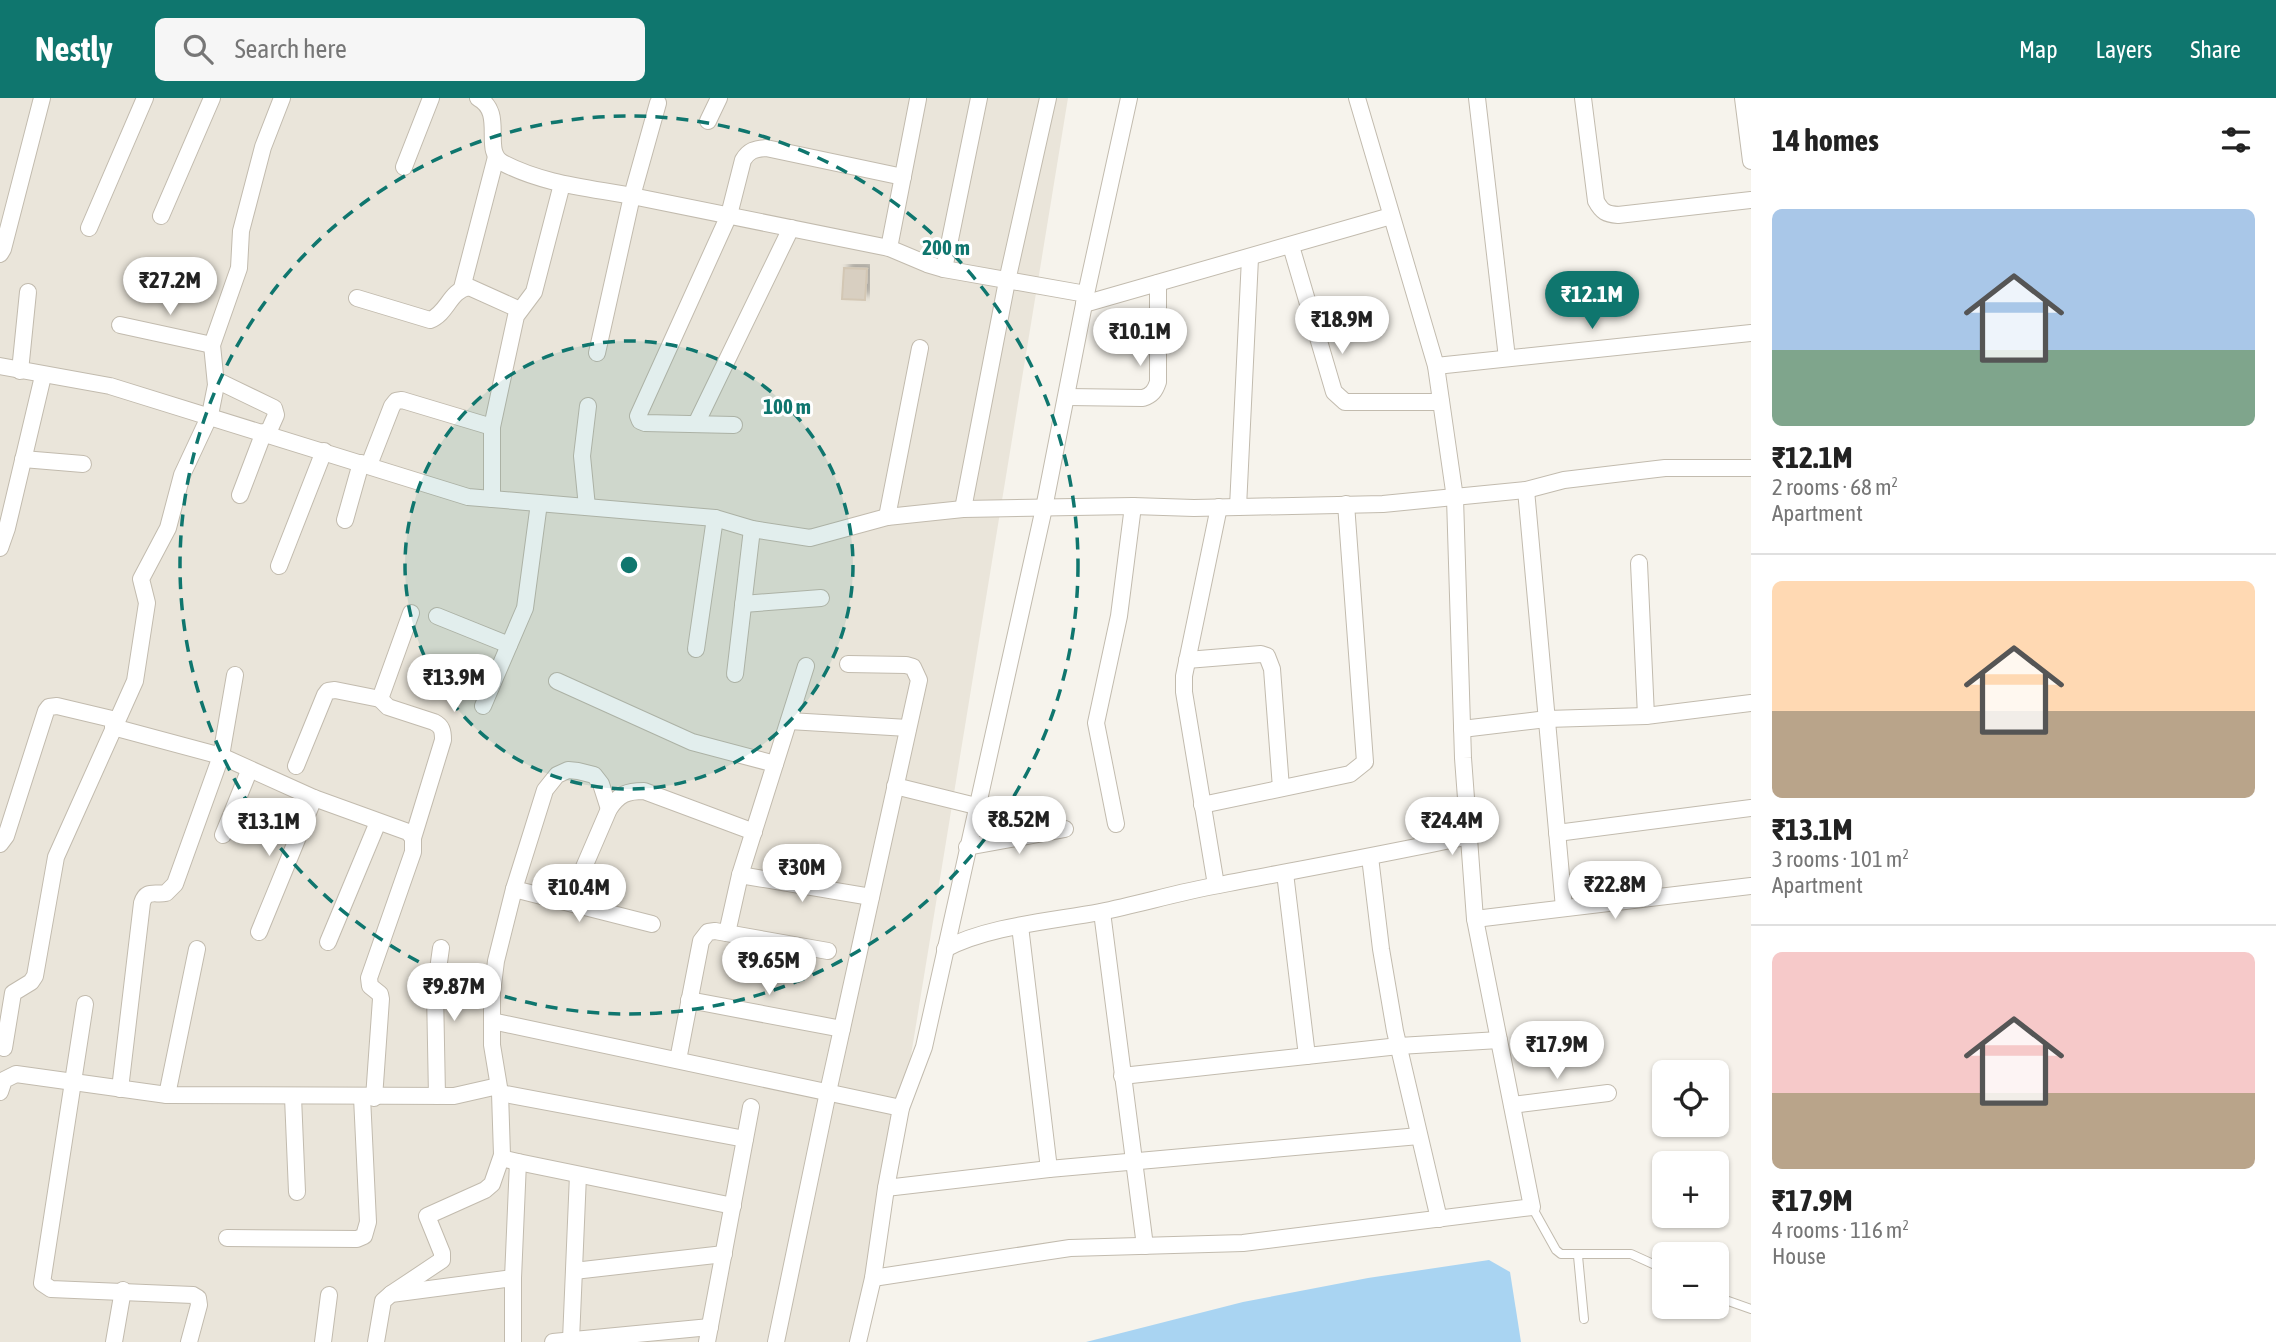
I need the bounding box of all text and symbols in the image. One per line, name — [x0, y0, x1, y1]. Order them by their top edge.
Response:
search box — [155, 18, 645, 81]
text: Nestly — [35, 30, 113, 68]
icon: search — [179, 30, 217, 68]
text: Search here — [235, 34, 347, 64]
text: Map — [2019, 36, 2058, 63]
text: Layers — [2096, 36, 2152, 63]
text: Share — [2190, 36, 2241, 63]
icon: filters — [2217, 121, 2255, 159]
text: 14 homes — [1772, 123, 1879, 157]
text: 200 m — [922, 235, 970, 259]
icon: home — [1951, 255, 2077, 381]
pin: ₹27.2M — [113, 258, 227, 317]
text: ₹27.2M — [139, 267, 201, 293]
pin: ₹12.1M — [1535, 272, 1649, 331]
text: ₹12.1M — [1561, 281, 1623, 307]
pin: ₹18.9M — [1285, 296, 1399, 356]
text: ₹18.9M — [1311, 306, 1373, 332]
pin: ₹10.1M — [1083, 308, 1197, 368]
text: ₹10.1M — [1109, 318, 1171, 344]
text: 100 m — [763, 394, 811, 418]
text: ₹12.1M — [1772, 440, 1853, 474]
text: 2 rooms · 68 m² — [1772, 474, 1898, 500]
text: Apartment — [1772, 500, 1863, 526]
centre of rings — [617, 553, 641, 577]
icon: home — [1951, 627, 2077, 753]
pin: ₹13.9M — [397, 654, 511, 714]
text: ₹13.9M — [423, 664, 485, 690]
pin: ₹8.52M — [962, 796, 1076, 856]
pin: ₹13.1M — [212, 798, 326, 858]
pin: ₹24.4M — [1395, 798, 1509, 857]
text: ₹8.52M — [988, 806, 1050, 832]
text: ₹24.4M — [1421, 807, 1483, 833]
text: ₹13.1M — [238, 808, 300, 834]
text: ₹13.1M — [1772, 812, 1853, 846]
pin: ₹30M — [761, 844, 843, 904]
text: 3 rooms · 101 m² — [1772, 846, 1909, 872]
text: ₹30M — [779, 854, 825, 880]
pin: ₹22.8M — [1558, 862, 1672, 921]
pin: ₹10.4M — [522, 864, 636, 924]
text: ₹22.8M — [1584, 871, 1646, 897]
text: Apartment — [1772, 872, 1863, 898]
text: ₹10.4M — [548, 874, 610, 900]
pin: ₹9.65M — [712, 937, 826, 997]
text: ₹9.65M — [738, 947, 800, 973]
pin: ₹9.87M — [397, 964, 511, 1023]
text: ₹9.87M — [423, 973, 485, 999]
icon: home — [1951, 998, 2077, 1124]
pin: ₹17.9M — [1500, 1021, 1614, 1081]
text: ₹17.9M — [1526, 1031, 1588, 1057]
map controls — [1652, 1060, 1729, 1319]
button: locate — [1652, 1060, 1729, 1137]
button: + — [1652, 1151, 1729, 1228]
text: ₹17.9M — [1772, 1183, 1853, 1217]
text: 4 rooms · 116 m² — [1772, 1217, 1909, 1243]
button: − — [1652, 1242, 1729, 1319]
text: House — [1772, 1243, 1826, 1269]

